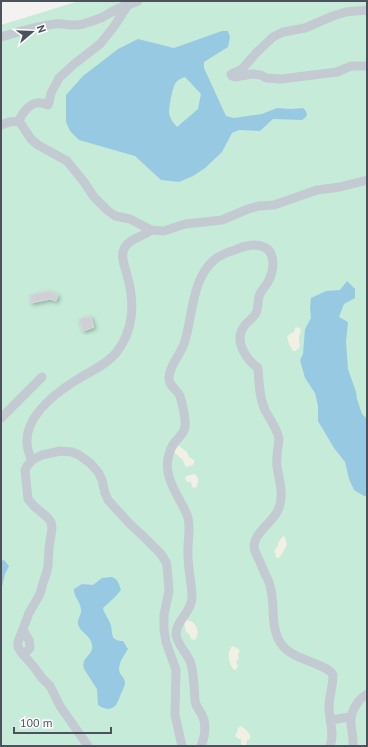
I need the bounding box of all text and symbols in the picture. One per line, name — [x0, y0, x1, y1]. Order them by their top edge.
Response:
north arrow — [12, 12, 52, 52]
text: N — [34, 23, 49, 34]
scale bar — [14, 709, 111, 735]
text: 100 m — [20, 715, 53, 730]

